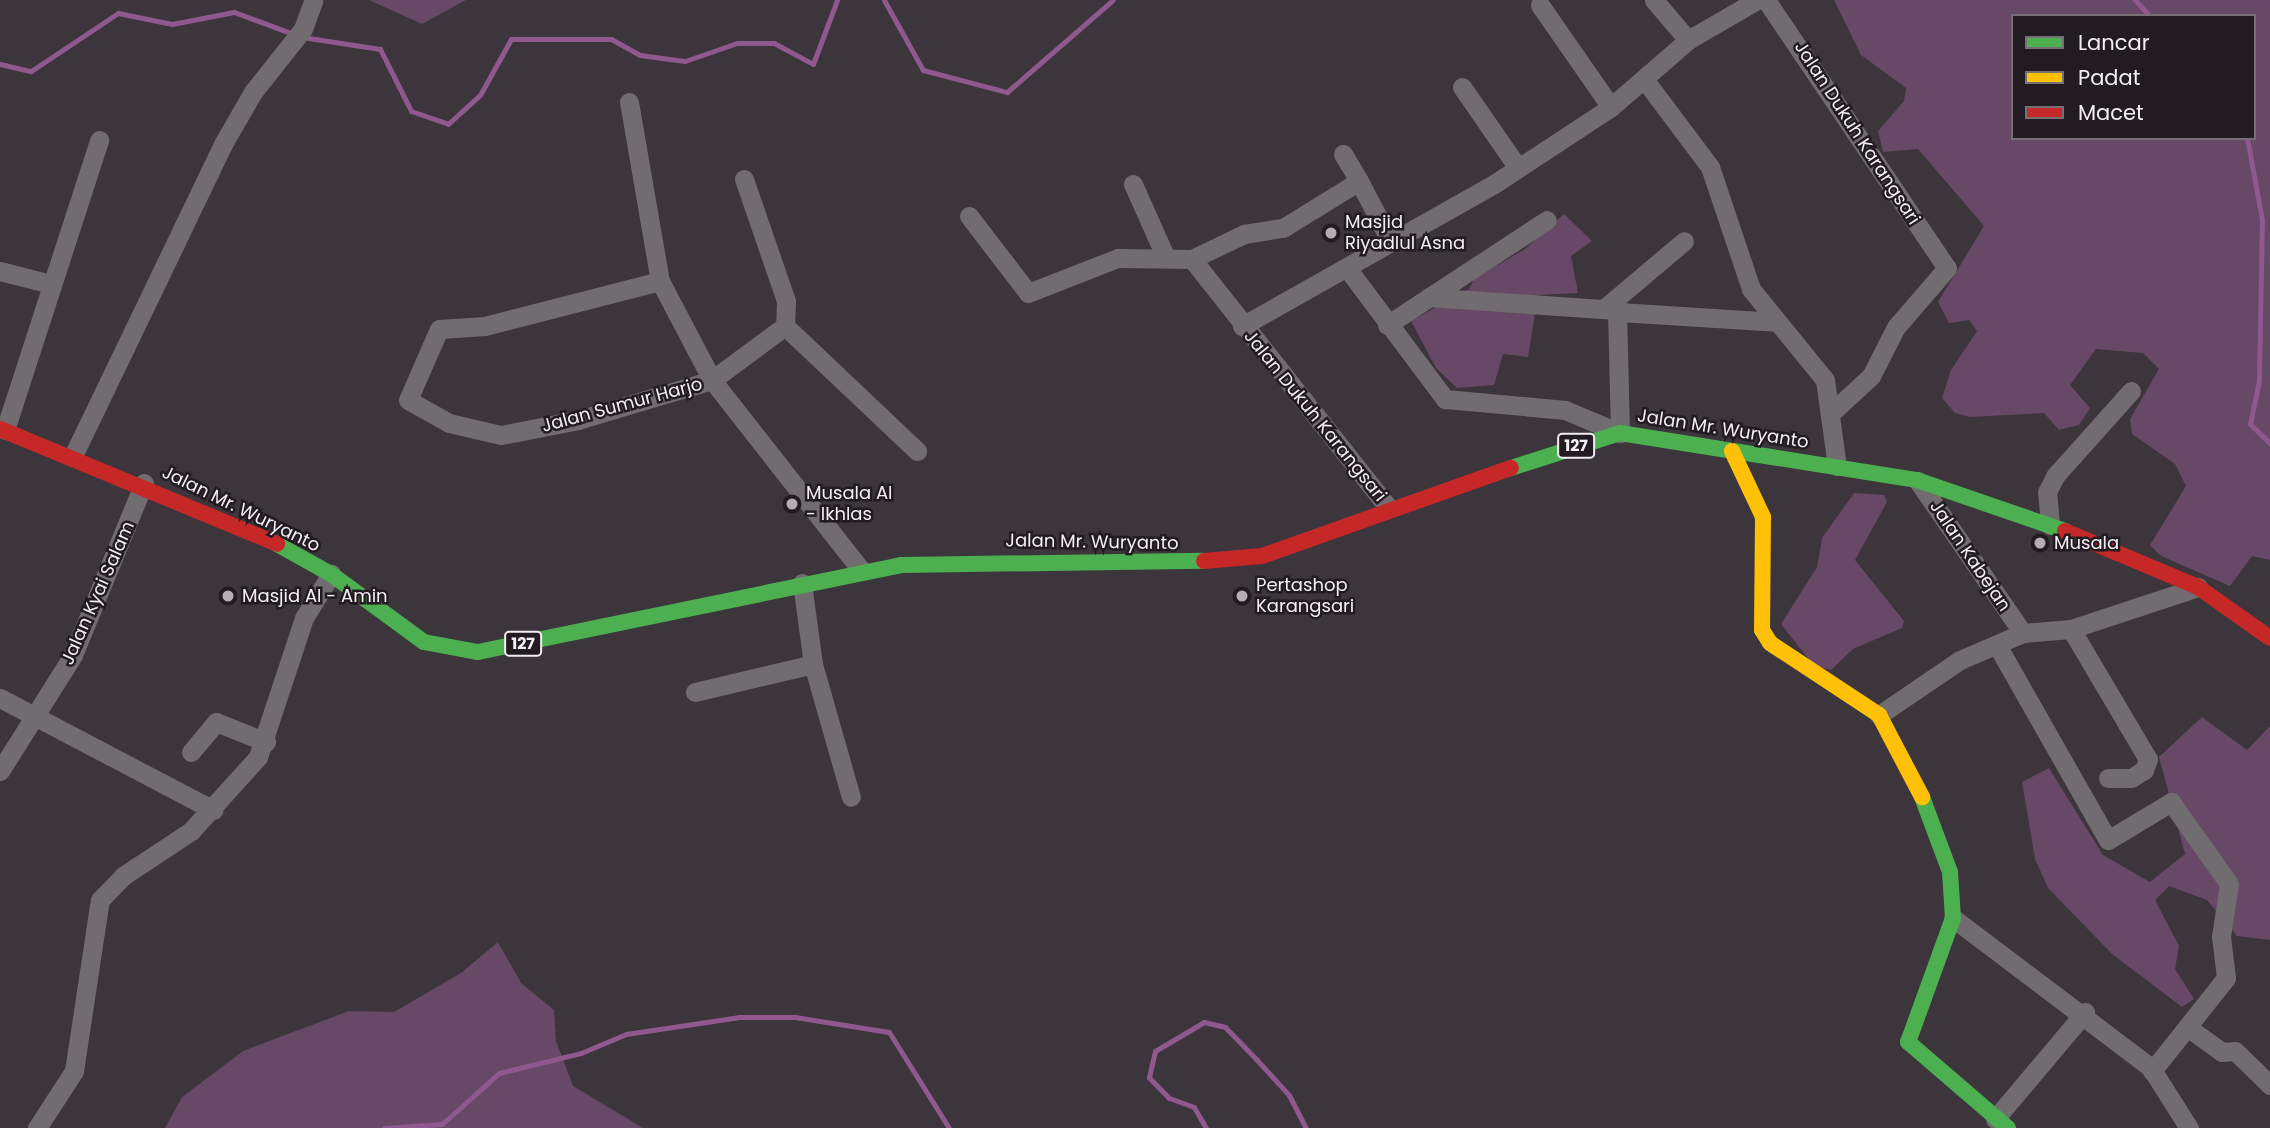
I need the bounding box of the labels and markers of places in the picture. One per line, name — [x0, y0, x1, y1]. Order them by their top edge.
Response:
place label: Masjid Riyadlul Asna — [1345, 212, 1465, 255]
marker: Masjid Riyadlul Asna — [1323, 225, 1339, 241]
place label: Musala Al - Ikhlas — [806, 483, 893, 526]
marker: Musala Al - Ikhlas — [784, 496, 800, 512]
place label: Musala — [2054, 532, 2119, 554]
marker: Musala — [2032, 535, 2048, 551]
place label: Pertashop Karangsari — [1256, 575, 1354, 618]
place label: Masjid Al - Amin — [242, 585, 388, 607]
marker: Masjid Al - Amin — [220, 588, 236, 604]
marker: Pertashop Karangsari — [1234, 588, 1250, 604]

